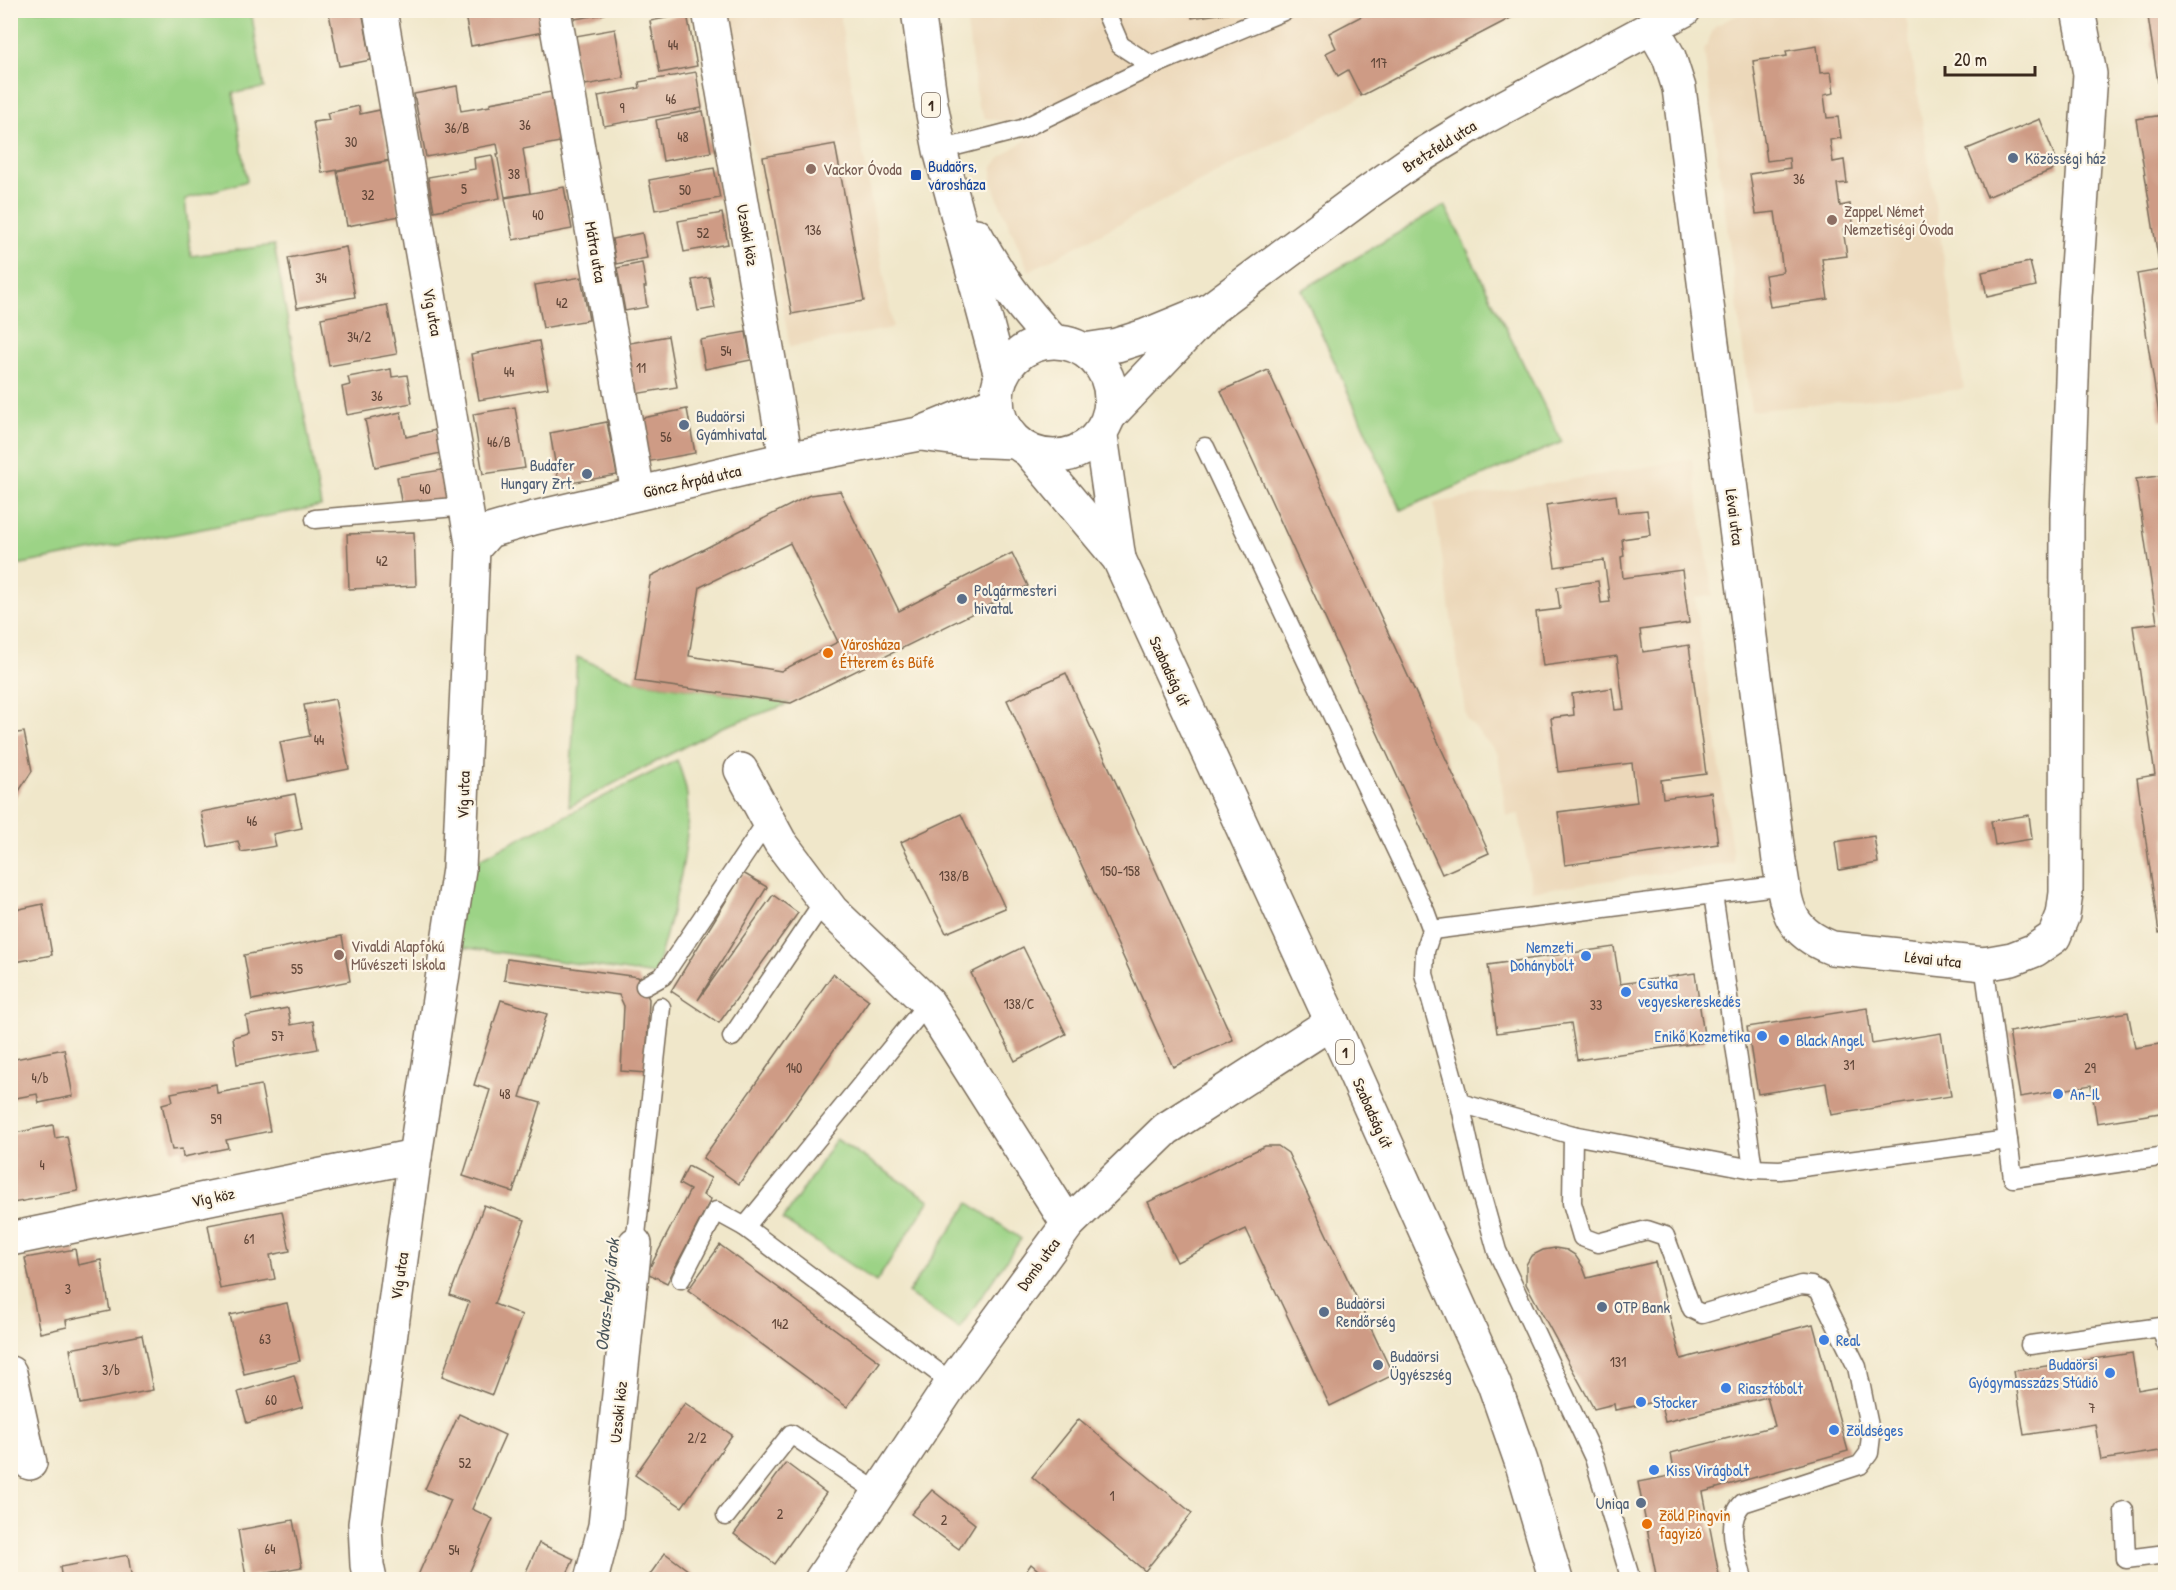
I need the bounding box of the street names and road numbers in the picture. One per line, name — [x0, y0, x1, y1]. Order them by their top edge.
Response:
road number: 1 — [922, 93, 940, 117]
street label: Bretzfeld utca — [1398, 115, 1480, 177]
street label: Uzsoki köz — [732, 203, 764, 268]
street label: Mátra utca — [580, 220, 612, 284]
street label: Víg utca — [418, 287, 448, 337]
street label: Göncz Árpád utca — [641, 459, 743, 503]
street label: Lévai utca — [1721, 488, 1749, 546]
street label: Szabadság út — [1144, 632, 1196, 710]
street label: Víg utca — [451, 771, 475, 819]
street label: Lévai utca — [1904, 945, 1962, 973]
road number: 1 — [1336, 1040, 1354, 1064]
street label: Szabadság út — [1348, 1074, 1398, 1152]
street label: Víg köz — [190, 1182, 237, 1212]
street label: Domb utca — [1012, 1233, 1064, 1295]
street label: Víg utca — [385, 1251, 413, 1301]
street label: Uzsoki köz — [604, 1380, 632, 1444]

